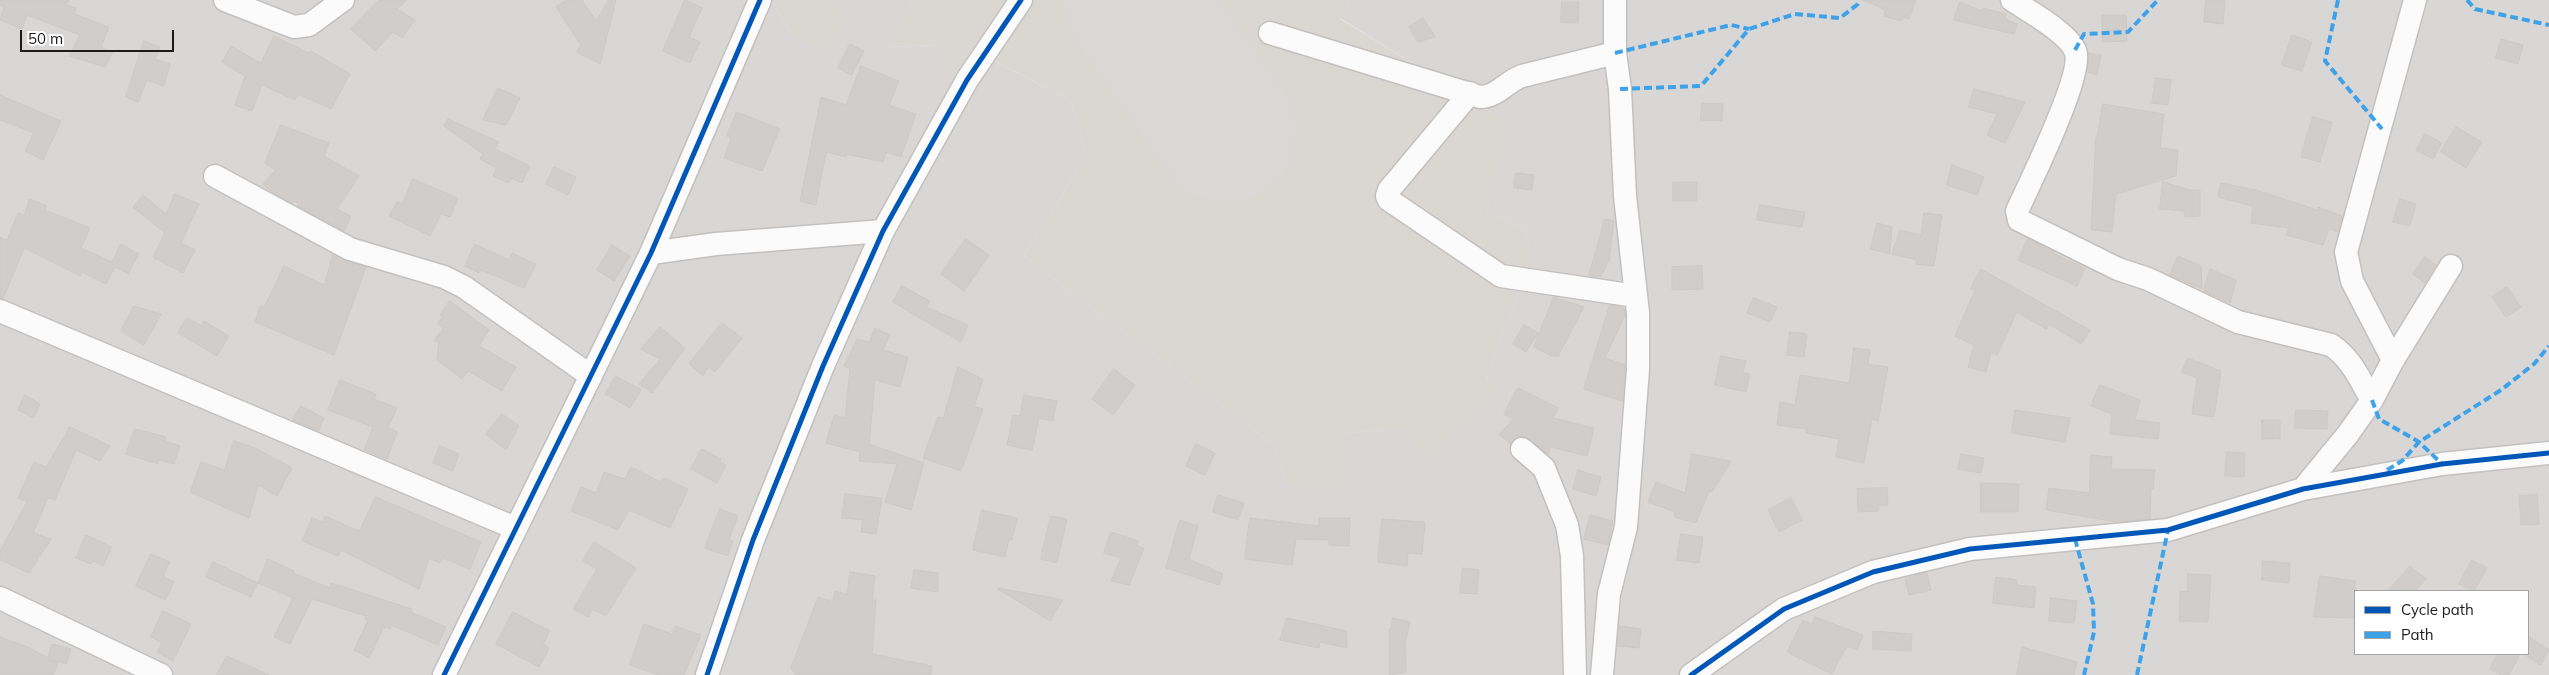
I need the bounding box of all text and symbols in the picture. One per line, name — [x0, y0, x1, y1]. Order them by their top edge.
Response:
scale bar — [22, 20, 176, 52]
text: 50 m — [28, 29, 63, 48]
legend — [2354, 590, 2529, 655]
text: Cycle path — [2401, 600, 2474, 619]
text: Path — [2401, 625, 2433, 644]

